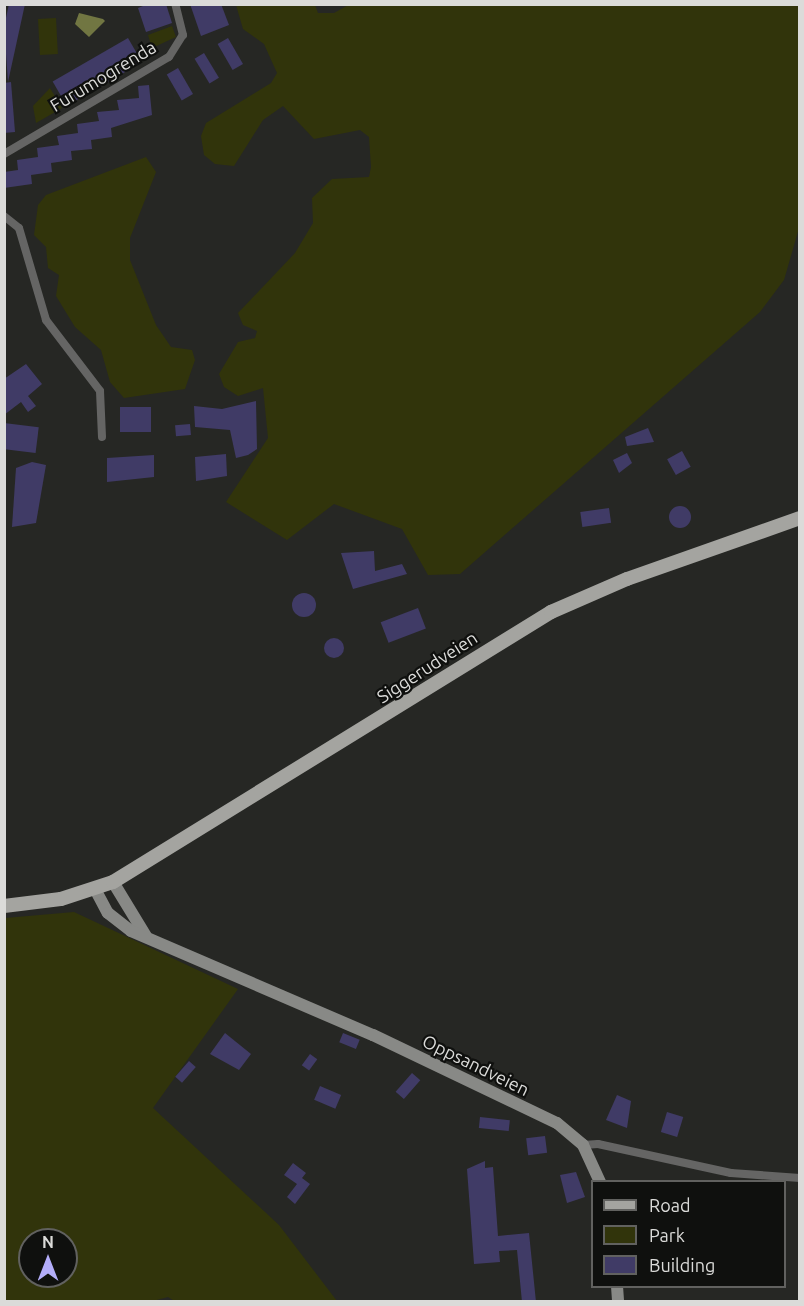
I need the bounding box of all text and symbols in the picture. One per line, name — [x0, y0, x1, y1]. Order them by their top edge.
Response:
street label: Furumogrenda — [46, 36, 160, 116]
street label: Siggerudveien — [373, 627, 481, 707]
street label: Oppsandveien — [419, 1030, 533, 1100]
legend — [591, 1180, 786, 1288]
text: Road — [649, 1195, 691, 1215]
text: Park — [649, 1225, 685, 1245]
north arrow — [18, 1228, 78, 1288]
text: N — [42, 1233, 54, 1251]
text: Building — [649, 1255, 715, 1275]

